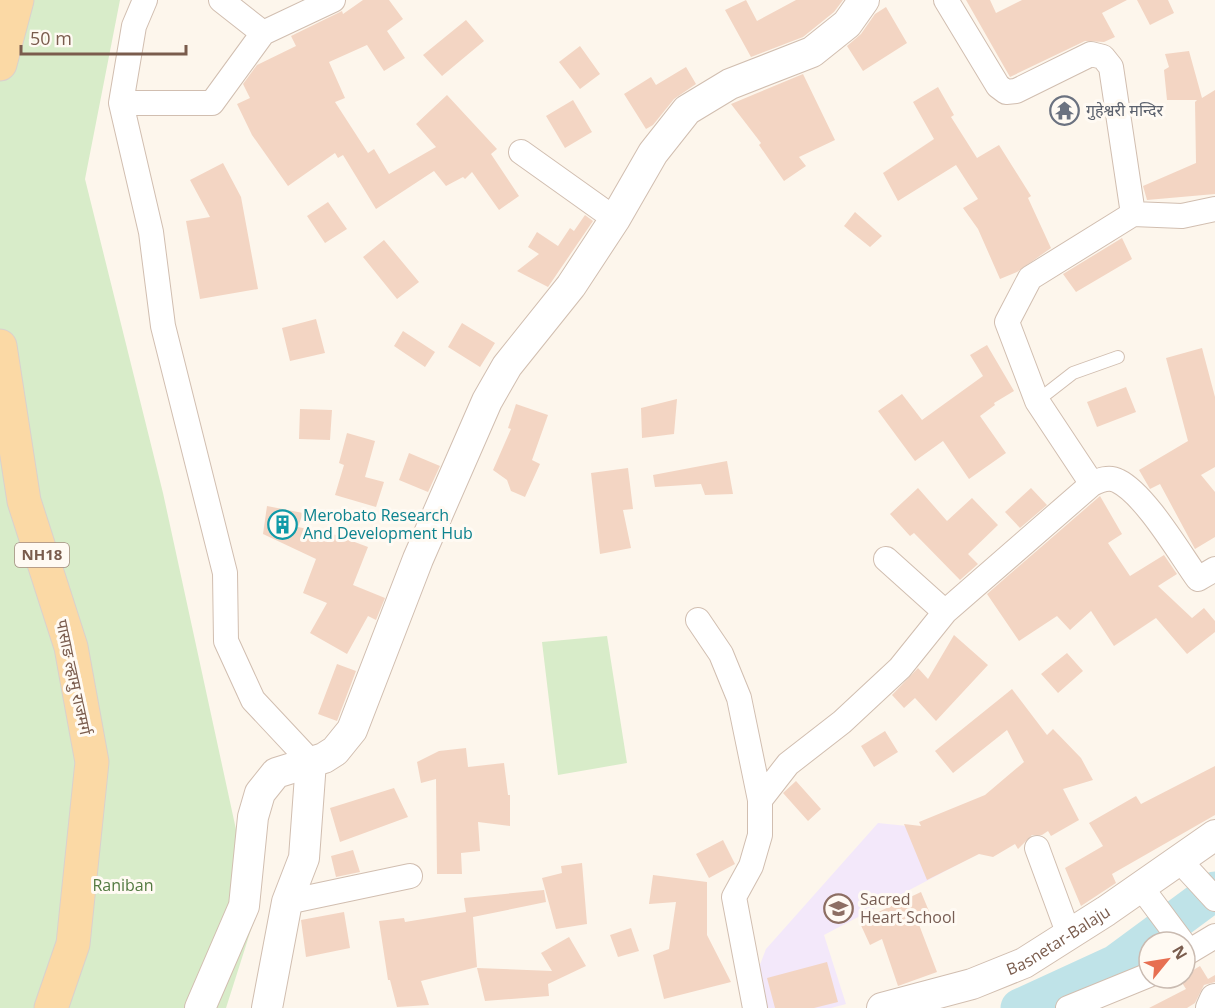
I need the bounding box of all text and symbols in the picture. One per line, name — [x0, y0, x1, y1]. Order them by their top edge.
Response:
scale bar — [21, 18, 186, 56]
text: 50 m — [30, 26, 72, 50]
temple icon: गुहेश्वरी मन्दिर — [1049, 94, 1081, 126]
place label: गुहेश्वरी मन्दिर — [1086, 99, 1164, 121]
place label: Merobato Research And Development Hub — [303, 504, 473, 544]
building icon: Merobato Research And Development Hub — [266, 508, 298, 540]
road number: NH18 — [15, 543, 69, 567]
street label: पासाङ ल्हामु राजमर्ग — [51, 618, 97, 737]
park label: Raniban — [92, 874, 154, 896]
place label: Sacred Heart School — [860, 888, 956, 928]
school or university icon: Sacred Heart School — [823, 892, 855, 924]
street label: Basnetar-Balaju — [1003, 900, 1114, 980]
north arrow — [1137, 930, 1197, 990]
text: N — [1167, 941, 1193, 964]

